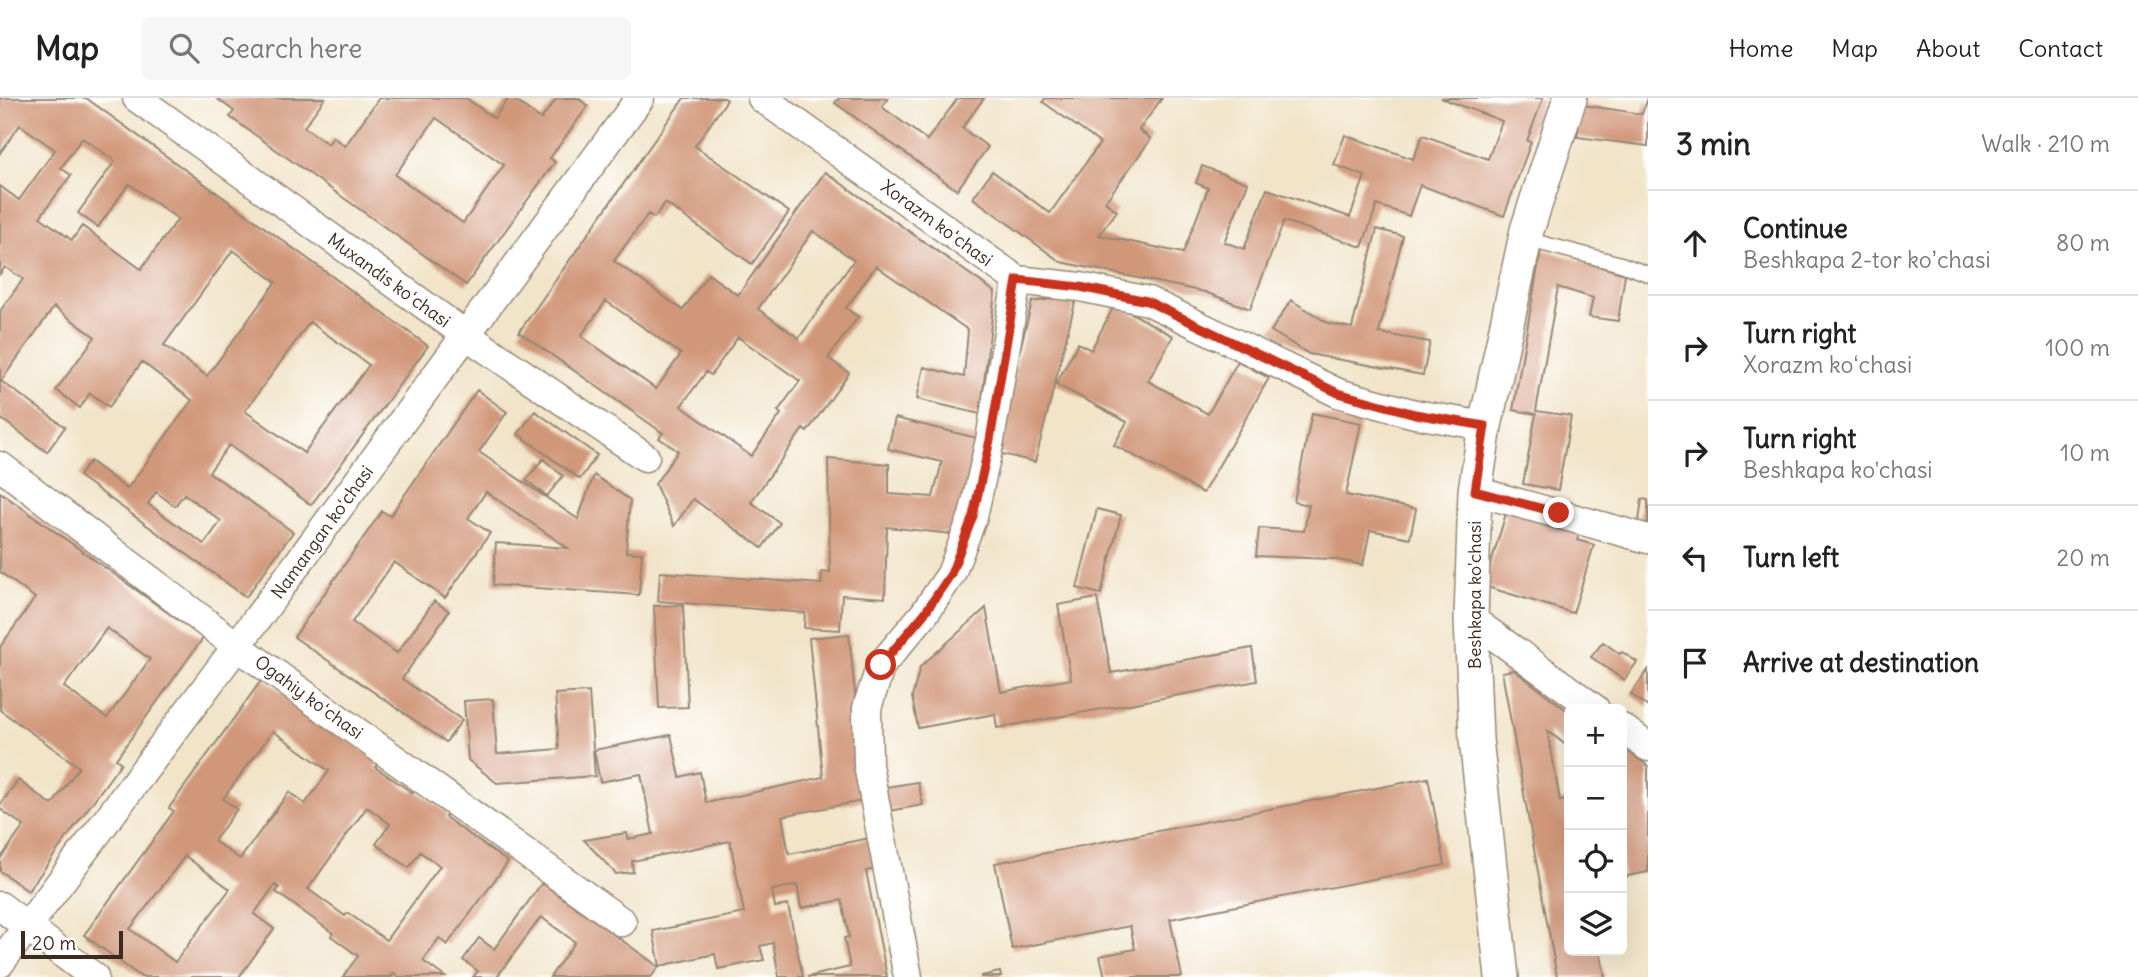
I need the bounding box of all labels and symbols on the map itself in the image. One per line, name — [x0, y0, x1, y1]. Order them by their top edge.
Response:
street label: Xorazm koʻchasi — [877, 175, 997, 271]
street label: Muxandis koʻchasi — [323, 228, 455, 332]
street label: Namangan koʻchasi — [266, 461, 378, 603]
route end — [1543, 497, 1574, 528]
street label: Beshkapa ko'chasi — [1463, 521, 1486, 669]
route start — [865, 649, 896, 680]
street label: Ogahiy koʻchasi — [250, 650, 368, 744]
scale bar — [21, 928, 122, 960]

